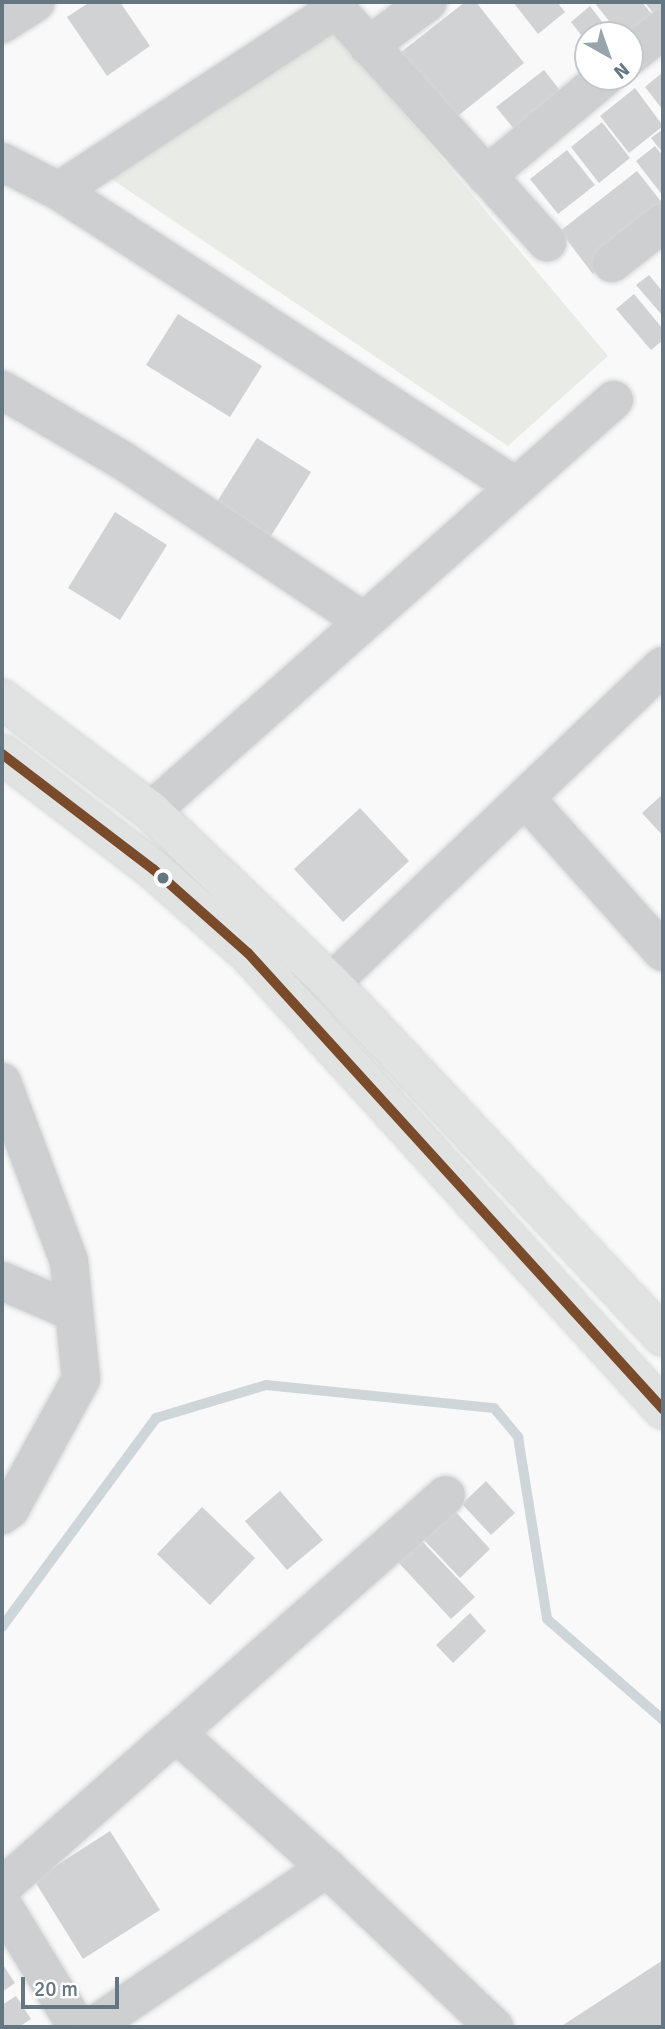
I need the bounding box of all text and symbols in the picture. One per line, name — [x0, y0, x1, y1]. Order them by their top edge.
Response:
north arrow — [574, 21, 644, 91]
text: N — [608, 57, 634, 84]
unlabelled marker — [156, 871, 170, 885]
scale bar — [24, 1962, 122, 2006]
text: 20 m — [34, 1976, 78, 2002]

